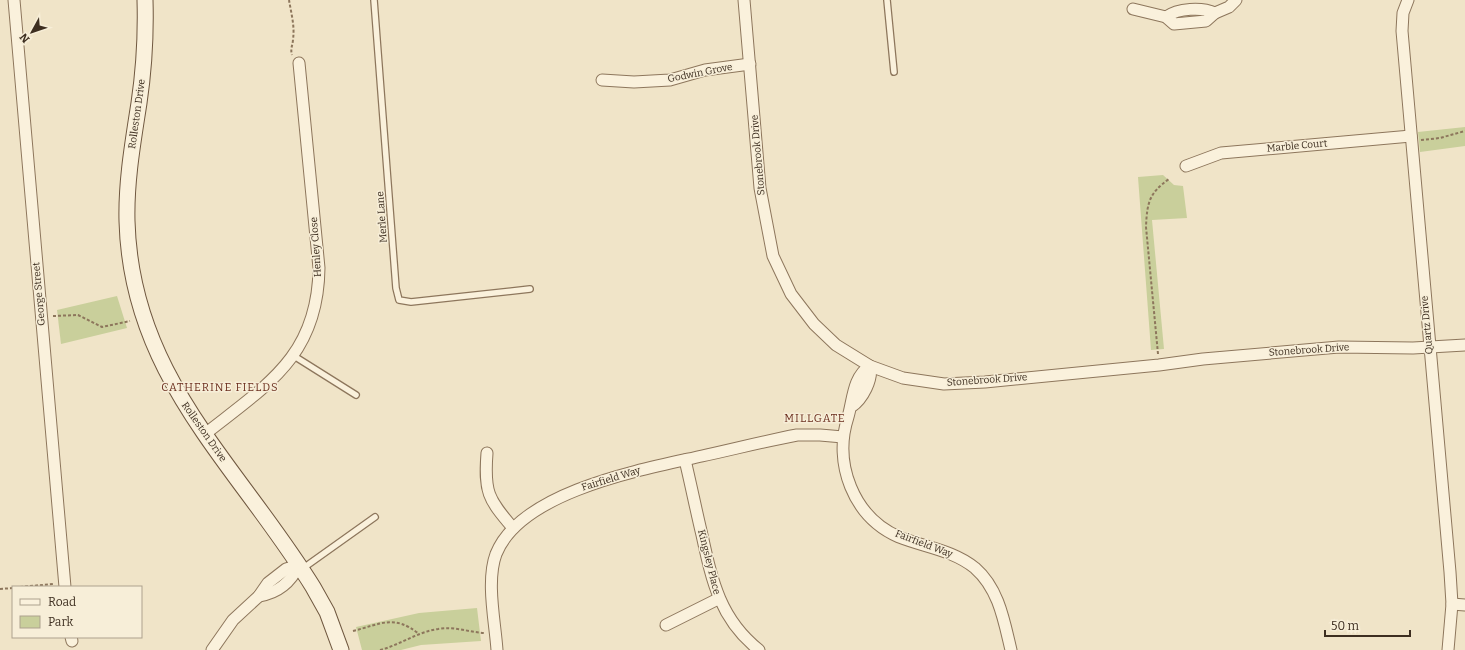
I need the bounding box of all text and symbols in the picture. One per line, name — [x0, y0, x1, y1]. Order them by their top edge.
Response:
north arrow — [12, 12, 52, 52]
text: N — [17, 30, 32, 46]
street label: Godwin Grove — [667, 61, 733, 85]
street label: Rolleston Drive — [126, 78, 148, 150]
street label: Stonebrook Drive — [749, 114, 767, 196]
street label: Marble Court — [1266, 137, 1328, 155]
street label: Merle Lane — [374, 191, 390, 243]
street label: Henley Close — [308, 217, 324, 277]
street label: George Street — [30, 261, 48, 326]
street label: Quartz Drive — [1418, 295, 1436, 355]
street label: Stonebrook Drive — [1268, 341, 1350, 359]
street label: Stonebrook Drive — [946, 371, 1028, 389]
district label: CATHERINE FIELDS — [161, 381, 279, 394]
street label: Rolleston Drive — [179, 400, 229, 464]
district label: MILLGATE — [784, 412, 846, 425]
street label: Fairfield Way — [580, 464, 642, 494]
street label: Kingsley Place — [695, 528, 723, 596]
street label: Fairfield Way — [893, 528, 955, 561]
legend — [12, 586, 142, 638]
text: Road — [48, 595, 76, 609]
scale bar — [1325, 612, 1410, 638]
text: Park — [48, 615, 74, 629]
text: 50 m — [1331, 619, 1360, 633]

